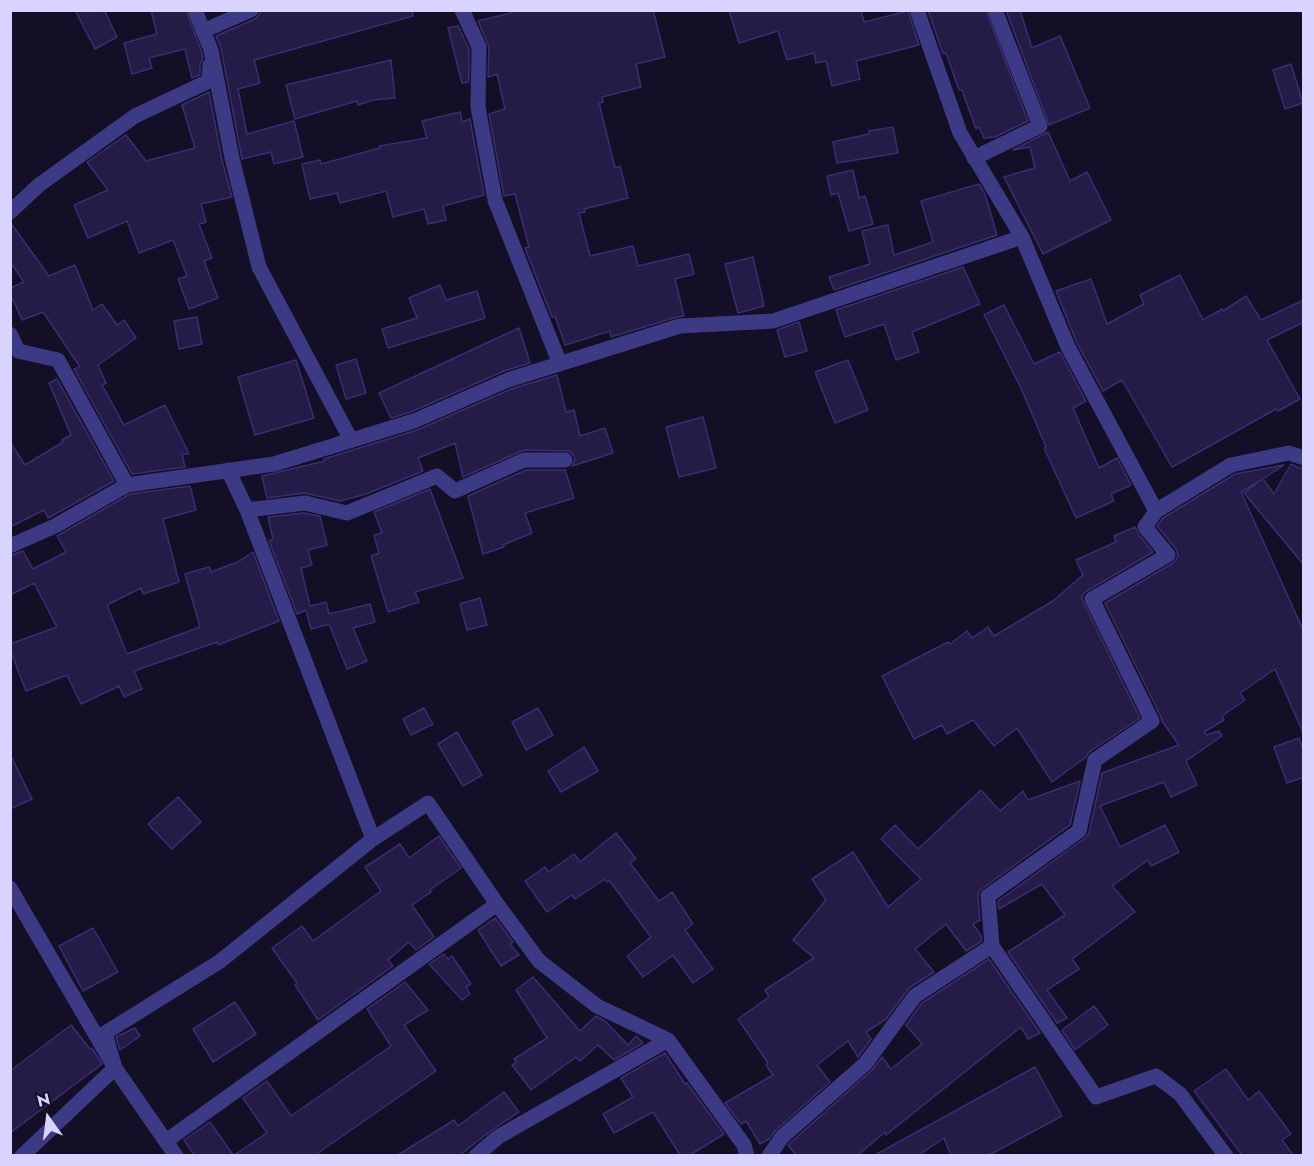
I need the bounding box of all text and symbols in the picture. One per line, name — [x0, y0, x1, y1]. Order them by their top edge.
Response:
text: N — [35, 1087, 52, 1113]
north arrow — [18, 1088, 78, 1148]

